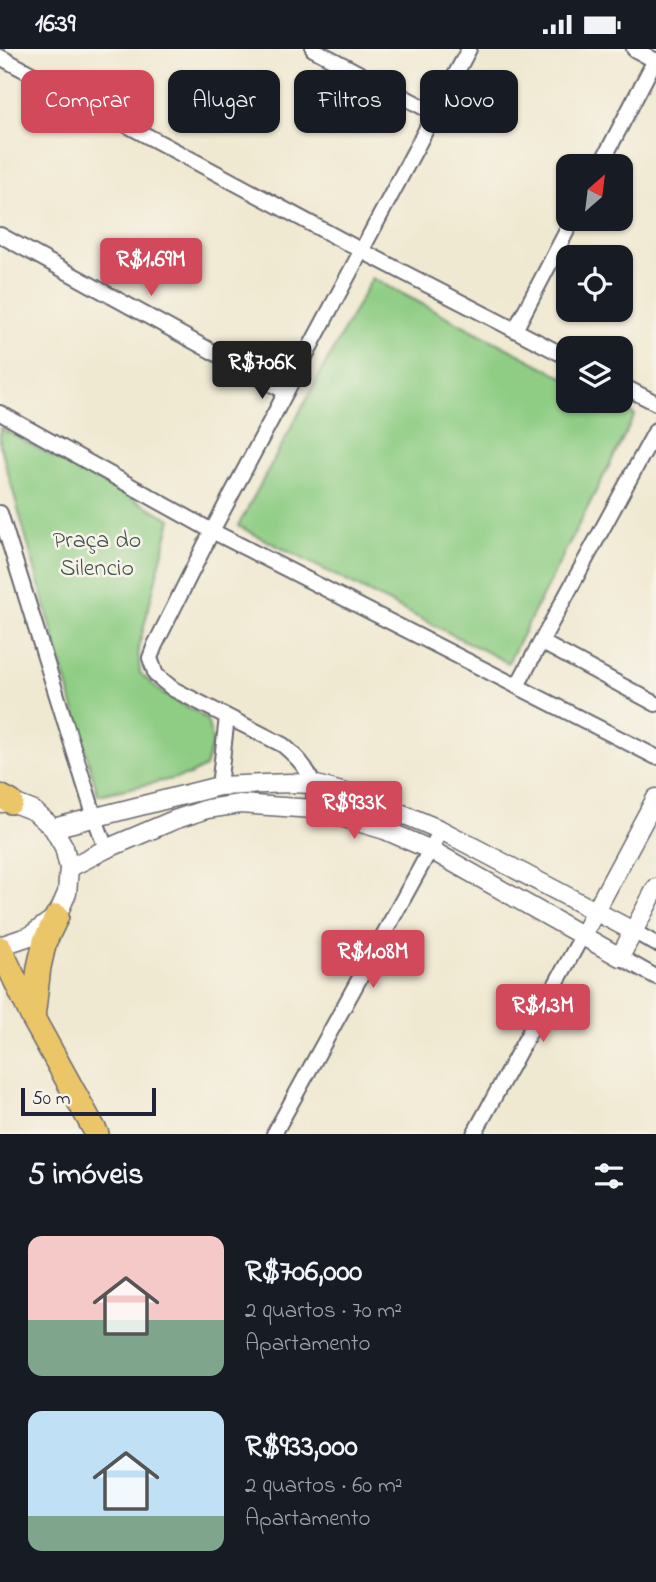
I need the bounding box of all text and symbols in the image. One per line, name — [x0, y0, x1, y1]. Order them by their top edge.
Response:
text: 16:39 — [35, 6, 75, 44]
chip: Comprar — [21, 70, 154, 133]
chip: Alugar — [168, 70, 280, 133]
chip: Filtros — [294, 70, 406, 133]
chip: Novo — [420, 70, 518, 133]
north arrow — [556, 154, 634, 231]
map controls — [556, 154, 633, 413]
pin: R$1.69M — [86, 239, 216, 298]
text: R$1.69M — [116, 244, 186, 277]
button: locate — [556, 245, 633, 322]
button: layers — [556, 336, 633, 413]
pin: R$706K — [205, 341, 319, 401]
text: R$706K — [228, 347, 296, 380]
park label: Praça do Silencio — [53, 524, 141, 587]
pin: R$933K — [297, 781, 411, 841]
text: R$933K — [322, 787, 386, 820]
pin: R$1.08M — [308, 930, 438, 990]
text: R$1.08M — [337, 936, 409, 969]
pin: R$1.3M — [486, 985, 600, 1044]
text: R$1.3M — [512, 990, 574, 1023]
scale bar — [21, 1085, 156, 1117]
text: 50 m — [32, 1086, 71, 1113]
text: 5 imóveis — [28, 1154, 144, 1198]
icon: filters — [590, 1157, 628, 1195]
text: R$706,000 — [245, 1251, 362, 1295]
icon: home — [84, 1264, 168, 1348]
text: 2 quartos · 70 m² — [245, 1295, 402, 1328]
text: Apartamento — [245, 1328, 371, 1361]
text: R$933,000 — [245, 1426, 358, 1470]
icon: home — [84, 1439, 168, 1523]
text: 2 quartos · 60 m² — [245, 1470, 403, 1503]
text: Apartamento — [245, 1503, 371, 1536]

